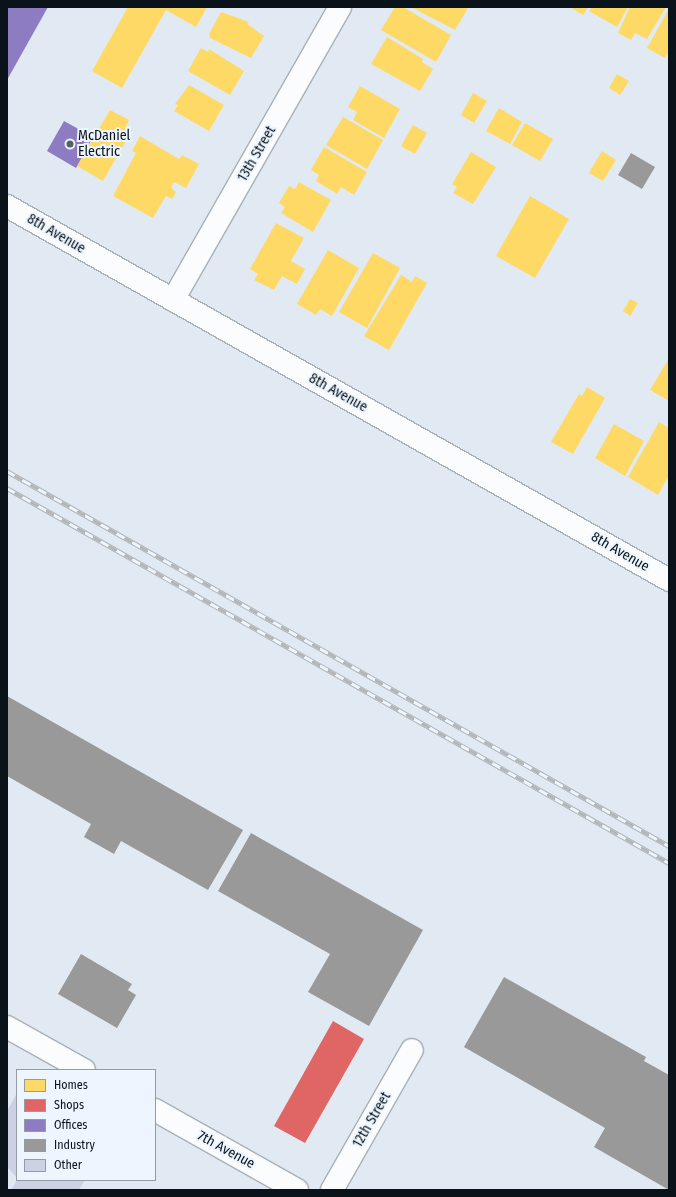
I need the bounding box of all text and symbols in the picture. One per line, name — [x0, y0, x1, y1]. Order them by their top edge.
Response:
street label: 13th Street — [234, 123, 280, 185]
place label: McDaniel Electric — [78, 128, 130, 160]
marker: McDaniel Electric — [65, 139, 75, 149]
street label: 8th Avenue — [24, 211, 88, 257]
street label: 8th Avenue — [306, 370, 370, 416]
street label: 8th Avenue — [588, 529, 652, 575]
legend — [16, 1069, 156, 1181]
text: Homes — [54, 1078, 88, 1092]
street label: 12th Street — [349, 1089, 395, 1151]
text: Shops — [54, 1098, 84, 1112]
text: Offices — [54, 1118, 87, 1132]
street label: 7th Avenue — [194, 1127, 258, 1173]
text: Industry — [54, 1138, 95, 1152]
text: Other — [54, 1158, 82, 1172]

